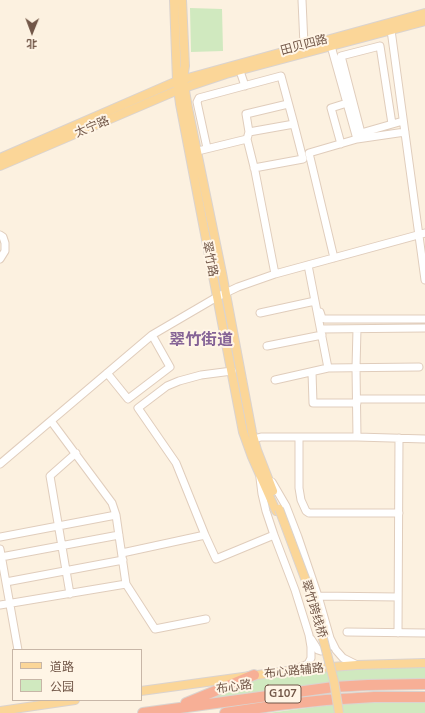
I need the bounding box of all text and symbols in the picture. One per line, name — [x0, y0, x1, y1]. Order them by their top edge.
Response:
north arrow — [12, 12, 52, 52]
street label: 田贝四路 — [279, 32, 329, 58]
text: 北 — [26, 37, 37, 51]
street label: 太宁路 — [73, 113, 111, 141]
street label: 翠竹路 — [199, 240, 221, 278]
district label: 翠竹街道 — [169, 330, 233, 350]
street label: 翠竹跨线桥 — [298, 578, 330, 640]
legend — [12, 649, 142, 701]
text: 道路 — [50, 659, 74, 674]
street label: 布心路辅路 — [263, 661, 325, 681]
street label: 布心路 — [215, 677, 253, 697]
text: 公园 — [50, 679, 74, 694]
road number: G107 — [265, 685, 301, 703]

